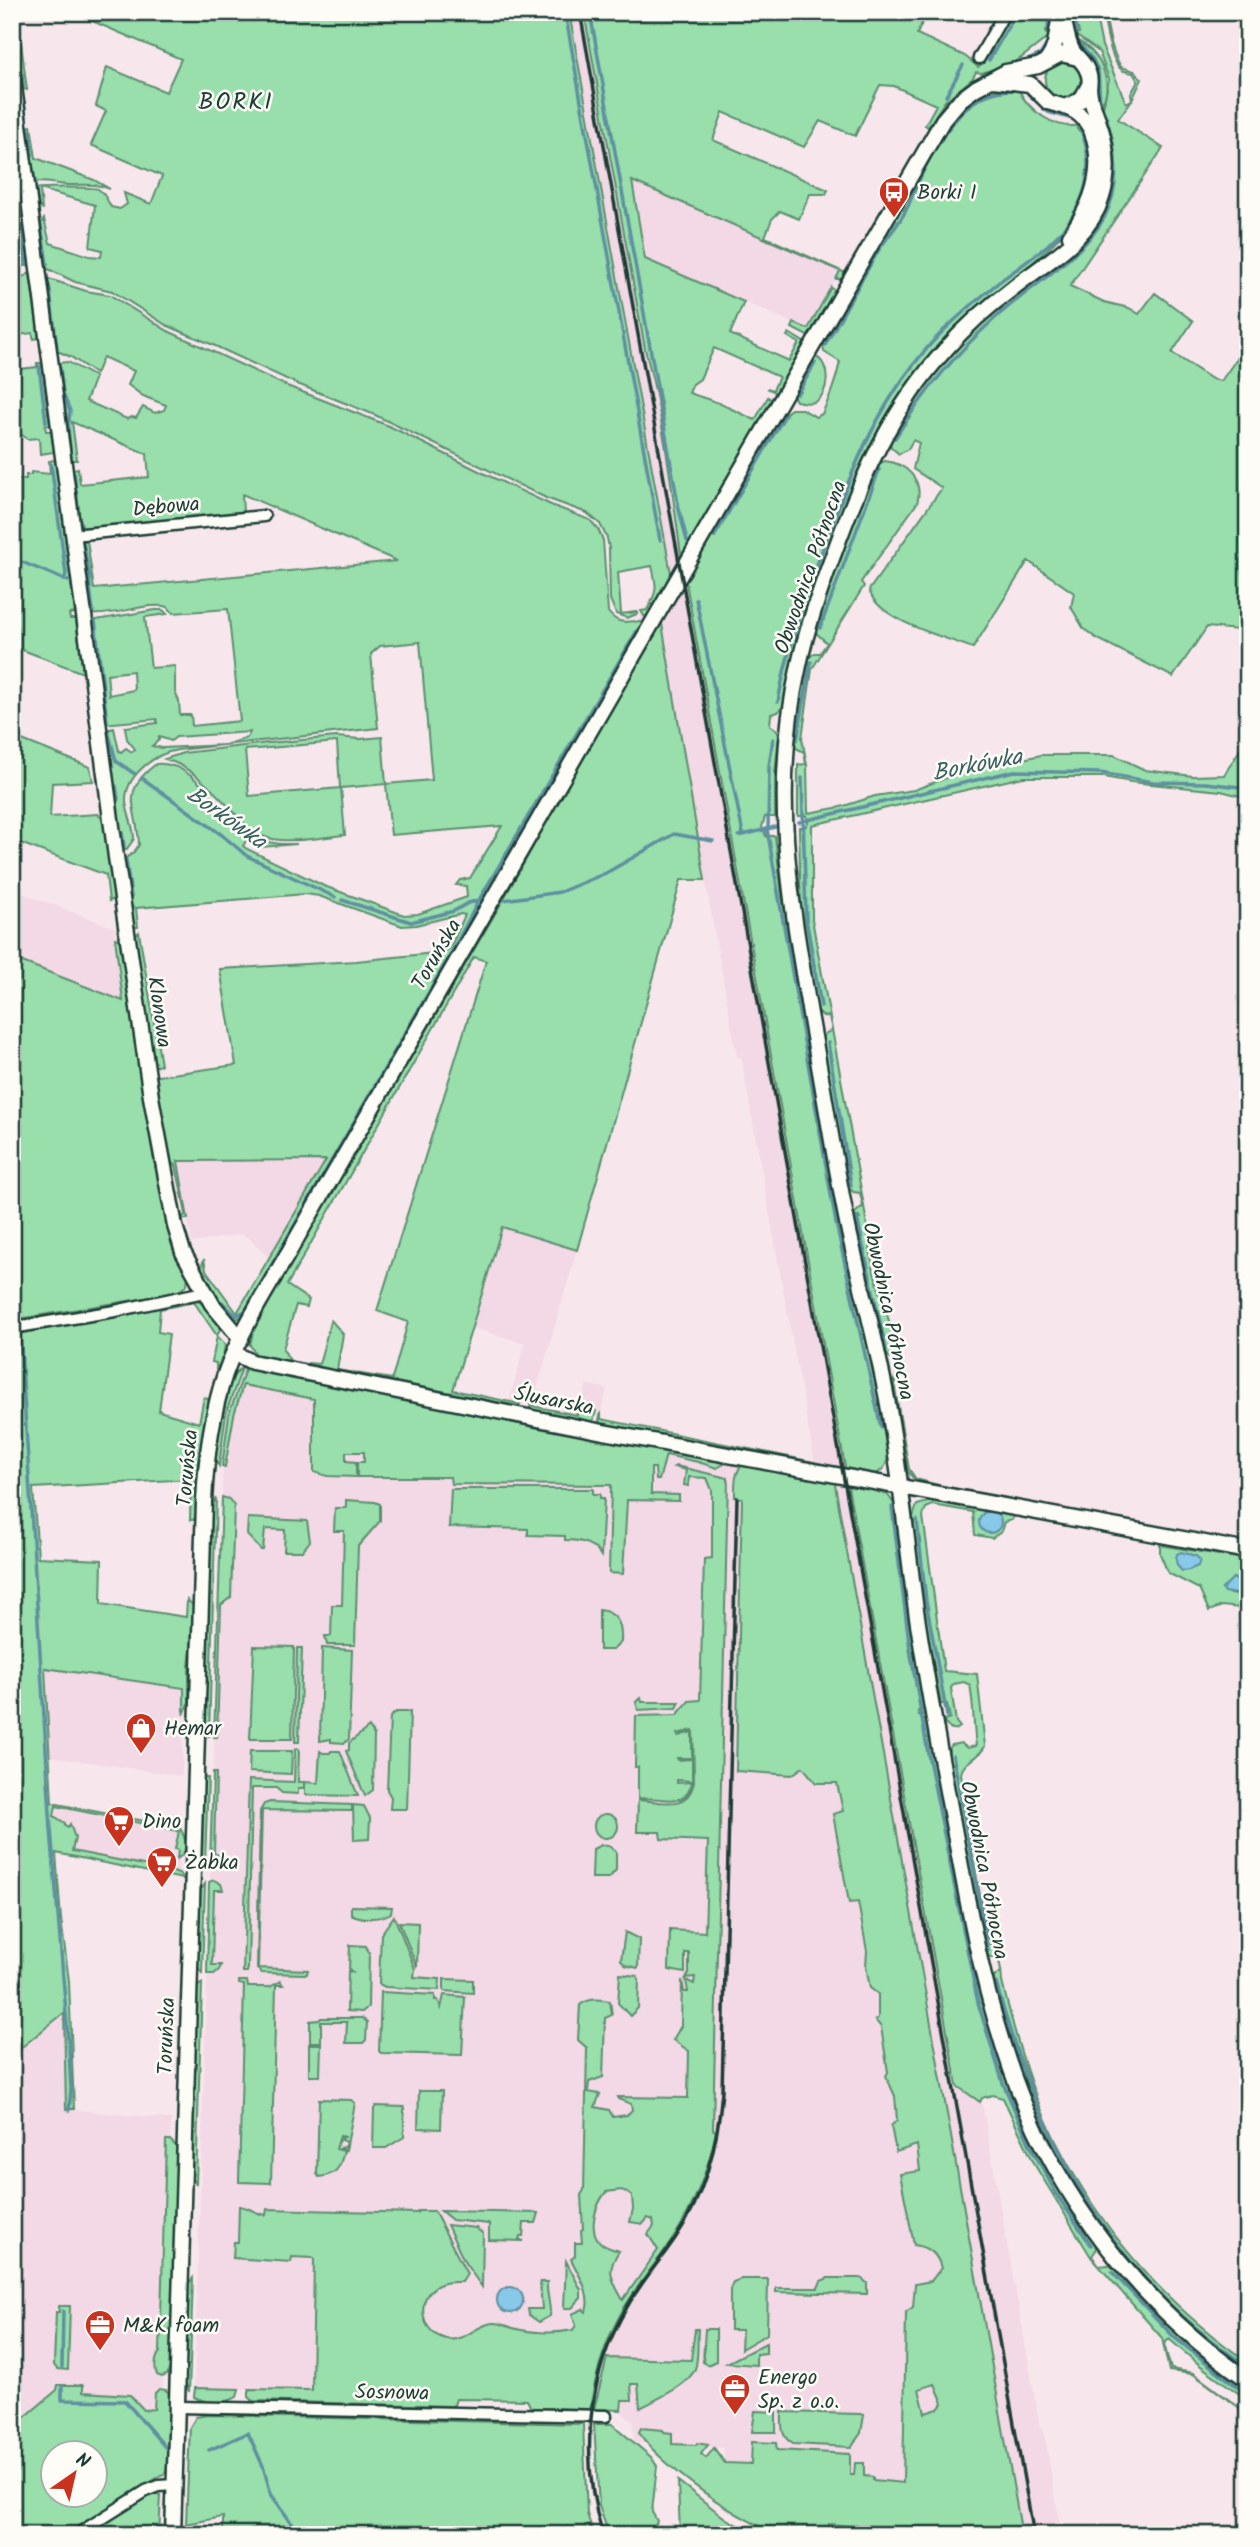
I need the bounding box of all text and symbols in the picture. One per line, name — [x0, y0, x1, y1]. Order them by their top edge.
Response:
district label: BORKI — [198, 83, 274, 122]
bus stop icon: Borki I — [877, 175, 911, 219]
place label: Borki I — [917, 177, 977, 210]
street label: Obwodnica Północna — [766, 476, 857, 659]
street label: Dębowa — [131, 488, 201, 527]
water label: Borkówka — [929, 739, 1028, 792]
water label: Borkówka — [178, 778, 275, 861]
street label: Toruńska — [404, 913, 471, 997]
street label: Klonowa — [137, 974, 180, 1050]
street label: Obwodnica Północna — [853, 1219, 923, 1403]
street label: Ślusarska — [511, 1378, 596, 1425]
street label: Toruńska — [169, 1428, 208, 1508]
shop icon: Hemar — [124, 1711, 158, 1755]
place label: Hemar — [164, 1713, 222, 1746]
street label: Obwodnica Północna — [950, 1778, 1017, 1962]
supermarket icon: Dino — [102, 1804, 136, 1848]
place label: Dino — [142, 1806, 181, 1839]
supermarket icon: Żabka — [145, 1845, 179, 1889]
place label: Żabka — [185, 1847, 239, 1880]
street label: Toruńska — [150, 1997, 185, 2075]
office icon: M&K foam — [83, 2308, 117, 2352]
place label: M&K foam — [123, 2310, 219, 2343]
place label: Energo Sp. z o.o. — [758, 2362, 839, 2419]
office icon: Energo Sp. z o.o. — [718, 2372, 752, 2416]
street label: Sosnowa — [355, 2376, 429, 2411]
north arrow — [38, 2438, 108, 2508]
text: N — [69, 2446, 96, 2477]

